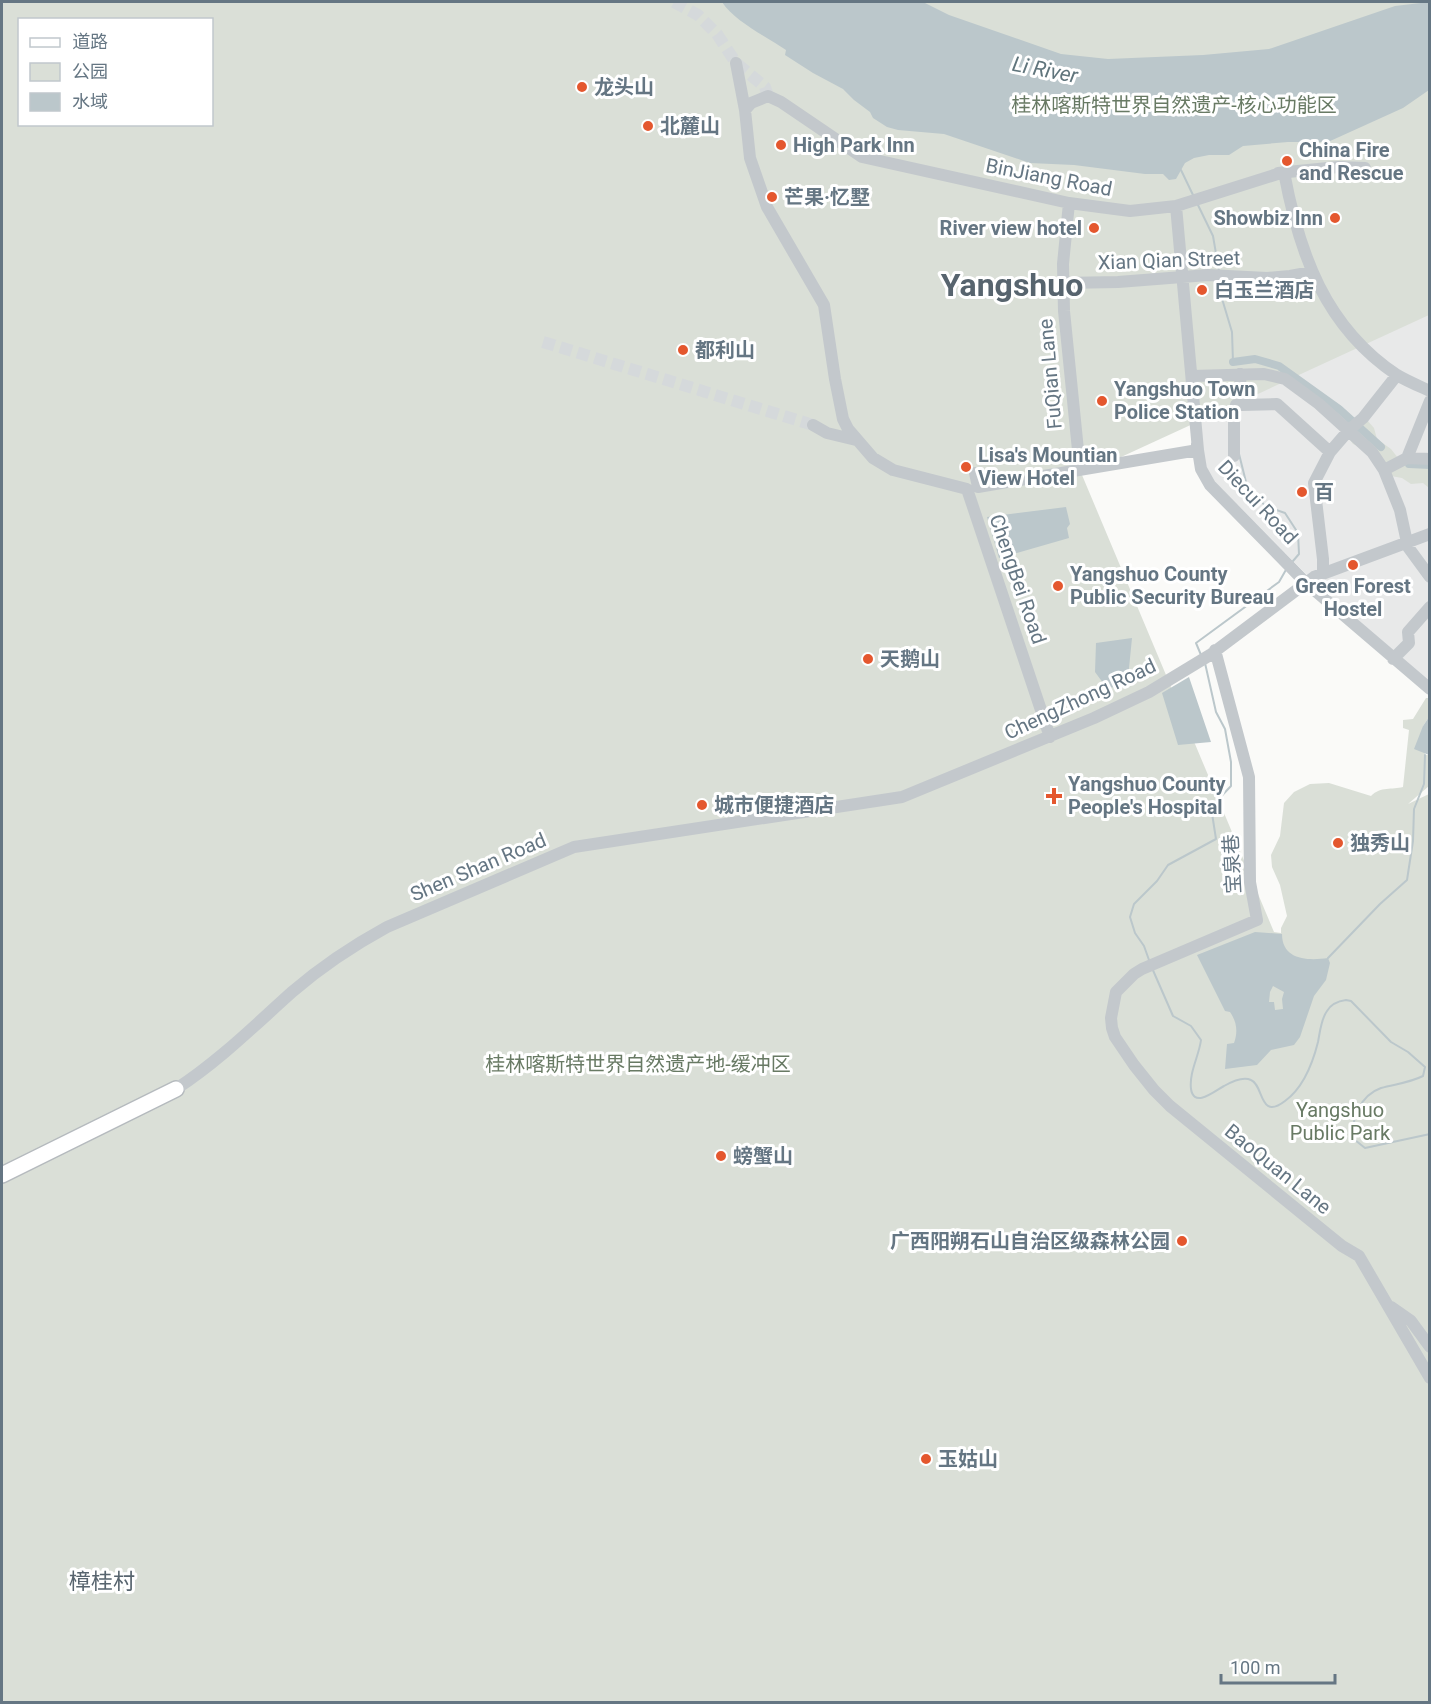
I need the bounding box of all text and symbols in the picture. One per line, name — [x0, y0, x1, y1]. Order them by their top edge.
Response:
legend — [18, 18, 213, 126]
text: 道路 — [72, 31, 108, 52]
water label: Li River — [1010, 52, 1081, 88]
text: 公园 — [72, 61, 108, 82]
place label: 龙头山 — [594, 75, 654, 99]
marker: 龙头山 — [575, 80, 589, 94]
text: 水域 — [72, 91, 108, 112]
park label: 桂林喀斯特世界自然遗产-核心功能区 — [1011, 93, 1337, 117]
place label: 北麓山 — [660, 114, 720, 138]
marker: 北麓山 — [641, 119, 655, 133]
place label: High Park Inn — [793, 133, 915, 157]
marker: High Park Inn — [774, 138, 788, 152]
place label: China Fire and Rescue — [1299, 138, 1404, 185]
street label: BinJiang Road — [984, 153, 1114, 201]
marker: China Fire and Rescue — [1280, 154, 1294, 168]
place label: 芒果·忆墅 — [784, 185, 870, 209]
marker: 芒果·忆墅 — [765, 190, 779, 204]
place label: Showbiz Inn — [1214, 206, 1323, 230]
marker: Showbiz Inn — [1328, 211, 1342, 225]
place label: River view hotel — [940, 216, 1082, 240]
marker: River view hotel — [1087, 221, 1101, 235]
street label: Xian Qian Street — [1097, 246, 1241, 274]
district label: Yangshuo — [941, 266, 1083, 304]
place label: 白玉兰酒店 — [1214, 278, 1314, 302]
marker: 白玉兰酒店 — [1195, 283, 1209, 297]
street label: FuQian Lane — [1033, 318, 1067, 430]
place label: 都利山 — [695, 338, 755, 362]
marker: 都利山 — [676, 343, 690, 357]
place label: Yangshuo Town Police Station — [1114, 377, 1255, 424]
marker: Yangshuo Town Police Station — [1095, 394, 1109, 408]
place label: Lisa's Mountian View Hotel — [978, 443, 1118, 490]
street label: Diecui Road — [1213, 455, 1303, 549]
marker: Lisa's Mountian View Hotel — [959, 460, 973, 474]
place label: 百 — [1314, 480, 1334, 504]
marker: 百 — [1295, 485, 1309, 499]
street label: ChengBei Road — [985, 511, 1051, 647]
marker: Green Forest Hostel — [1346, 558, 1360, 572]
place label: Yangshuo County Public Security Bureau — [1070, 562, 1274, 609]
place label: Green Forest Hostel — [1295, 574, 1411, 621]
marker: Yangshuo County Public Security Bureau — [1051, 579, 1065, 593]
place label: 天鹅山 — [880, 647, 940, 671]
marker: 天鹅山 — [861, 652, 875, 666]
street label: ChengZhong Road — [1000, 653, 1160, 745]
place label: Yangshuo County People's Hospital — [1068, 772, 1227, 819]
marker: Yangshuo County People's Hospital — [1045, 787, 1063, 805]
place label: 城市便捷酒店 — [714, 793, 834, 817]
marker: 城市便捷酒店 — [695, 798, 709, 812]
street label: Shen Shan Road — [406, 828, 550, 906]
place label: 独秀山 — [1350, 831, 1410, 855]
street label: 宝泉巷 — [1218, 833, 1246, 895]
marker: 独秀山 — [1331, 836, 1345, 850]
park label: 桂林喀斯特世界自然遗产地-缓冲区 — [485, 1052, 791, 1076]
park label: Yangshuo Public Park — [1290, 1098, 1391, 1145]
street label: BaoQuan Lane — [1220, 1119, 1336, 1219]
place label: 螃蟹山 — [733, 1144, 793, 1168]
marker: 螃蟹山 — [714, 1149, 728, 1163]
place label: 广西阳朔石山自治区级森林公园 — [890, 1229, 1170, 1253]
marker: 广西阳朔石山自治区级森林公园 — [1175, 1234, 1189, 1248]
place label: 玉姑山 — [938, 1447, 998, 1471]
marker: 玉姑山 — [919, 1452, 933, 1466]
district label: 樟桂村 — [69, 1569, 135, 1594]
scale bar — [1221, 1647, 1335, 1685]
text: 100 m — [1230, 1657, 1281, 1678]

